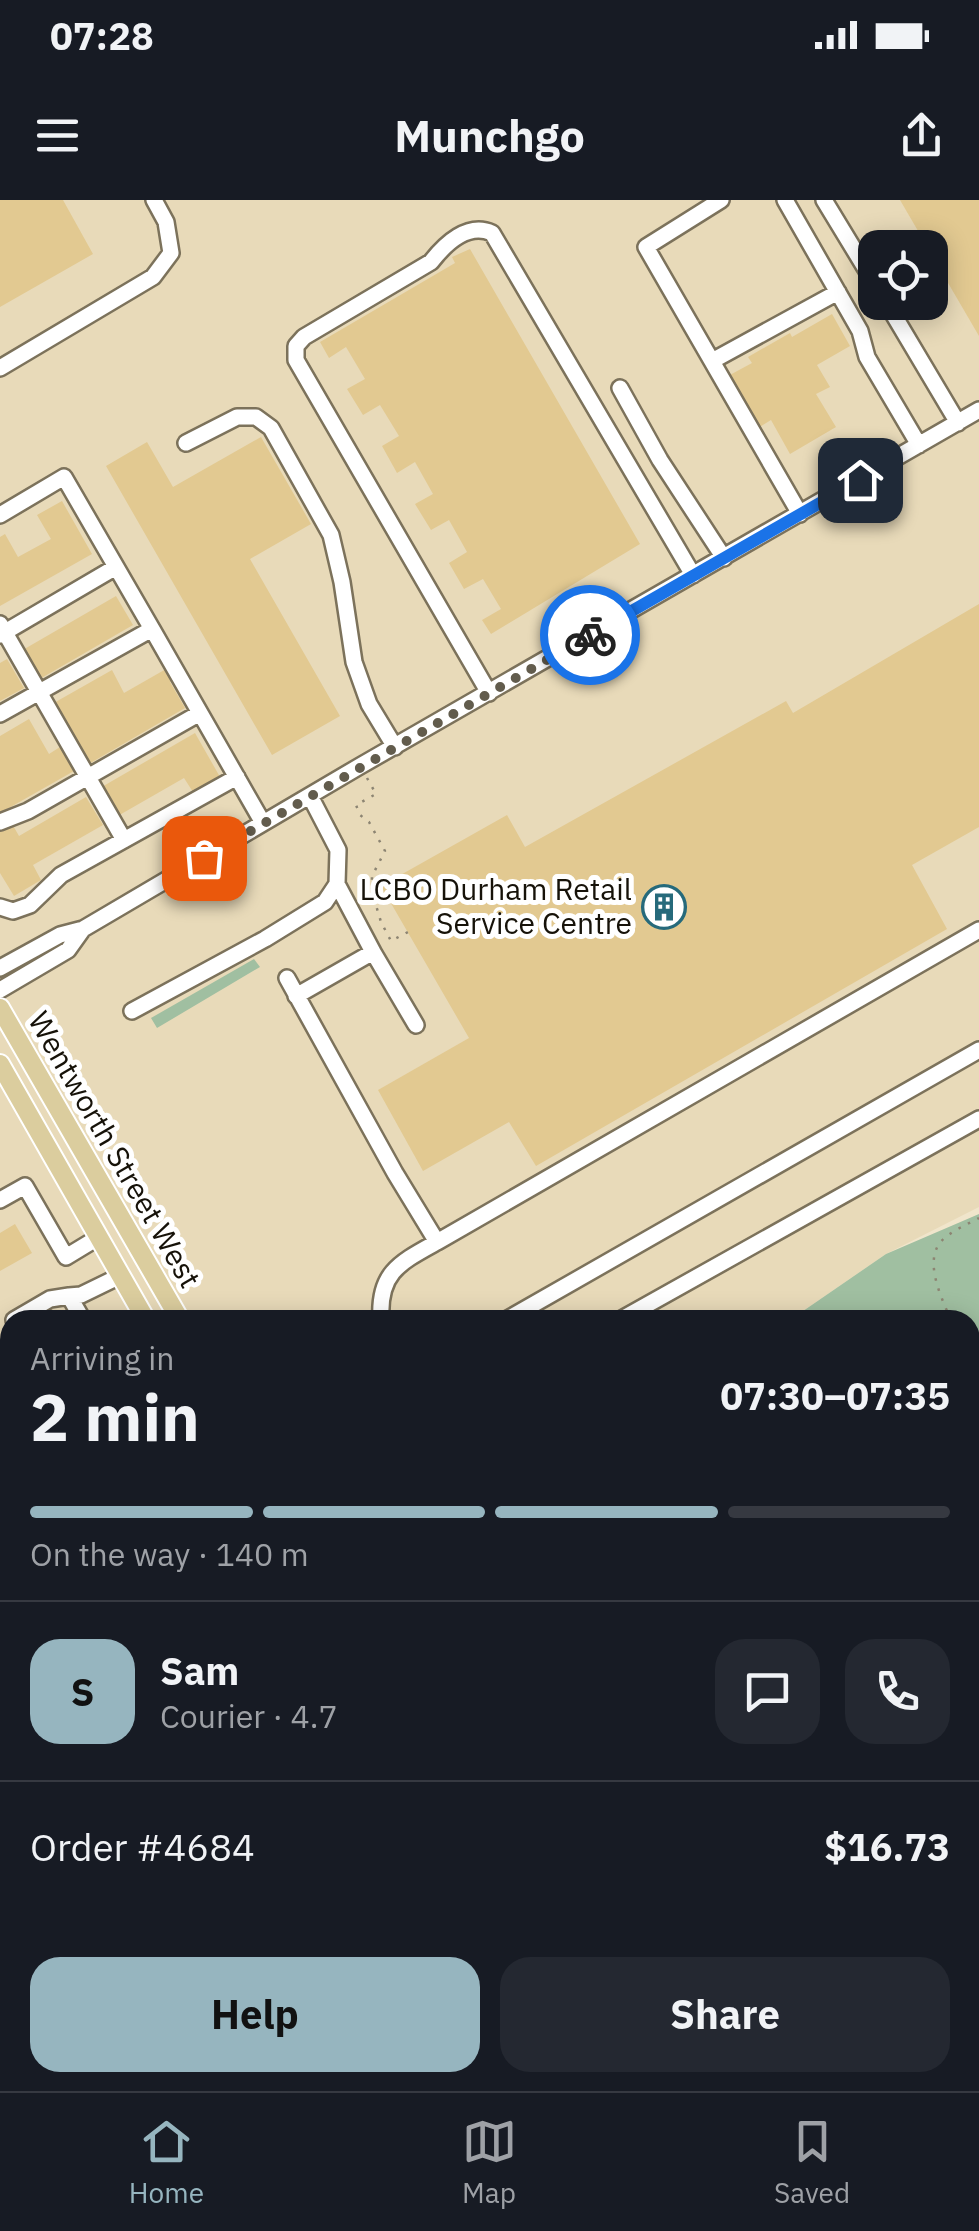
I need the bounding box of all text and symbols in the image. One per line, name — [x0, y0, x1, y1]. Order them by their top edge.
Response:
text: 07:28 — [50, 11, 154, 60]
text: Munchgo — [394, 106, 585, 164]
icon: menu — [30, 108, 85, 163]
icon: share — [894, 108, 949, 163]
map controls — [858, 230, 948, 320]
button: locate — [858, 230, 948, 320]
pin — [818, 438, 903, 523]
icon: home — [833, 453, 888, 508]
courier — [540, 585, 640, 685]
icon: bike — [563, 608, 618, 663]
pin — [162, 816, 247, 901]
icon: bag — [177, 831, 232, 886]
place label: LCBO Durham Retail Service Centre — [359, 869, 632, 942]
building icon: LCBO Durham Retail Service Centre — [641, 884, 687, 930]
street label: Wentworth Street West — [20, 1004, 210, 1294]
text: Arriving in — [30, 1337, 175, 1379]
text: 07:30–07:35 — [720, 1371, 950, 1420]
text: 2 min — [30, 1374, 200, 1459]
text: On the way · 140 m — [30, 1533, 309, 1575]
button: chat — [715, 1639, 820, 1744]
button: phone — [845, 1639, 950, 1744]
text: Sam — [160, 1646, 239, 1695]
text: S — [71, 1667, 94, 1716]
text: Courier · 4.7 — [160, 1695, 338, 1737]
text: Order #4684 — [30, 1822, 255, 1871]
text: $16.73 — [824, 1822, 950, 1871]
button: Help — [30, 1957, 480, 2072]
button: Share — [500, 1957, 950, 2072]
tab: Home — [129, 2114, 204, 2211]
tab: Map — [462, 2114, 517, 2211]
tab: Saved — [774, 2114, 850, 2211]

